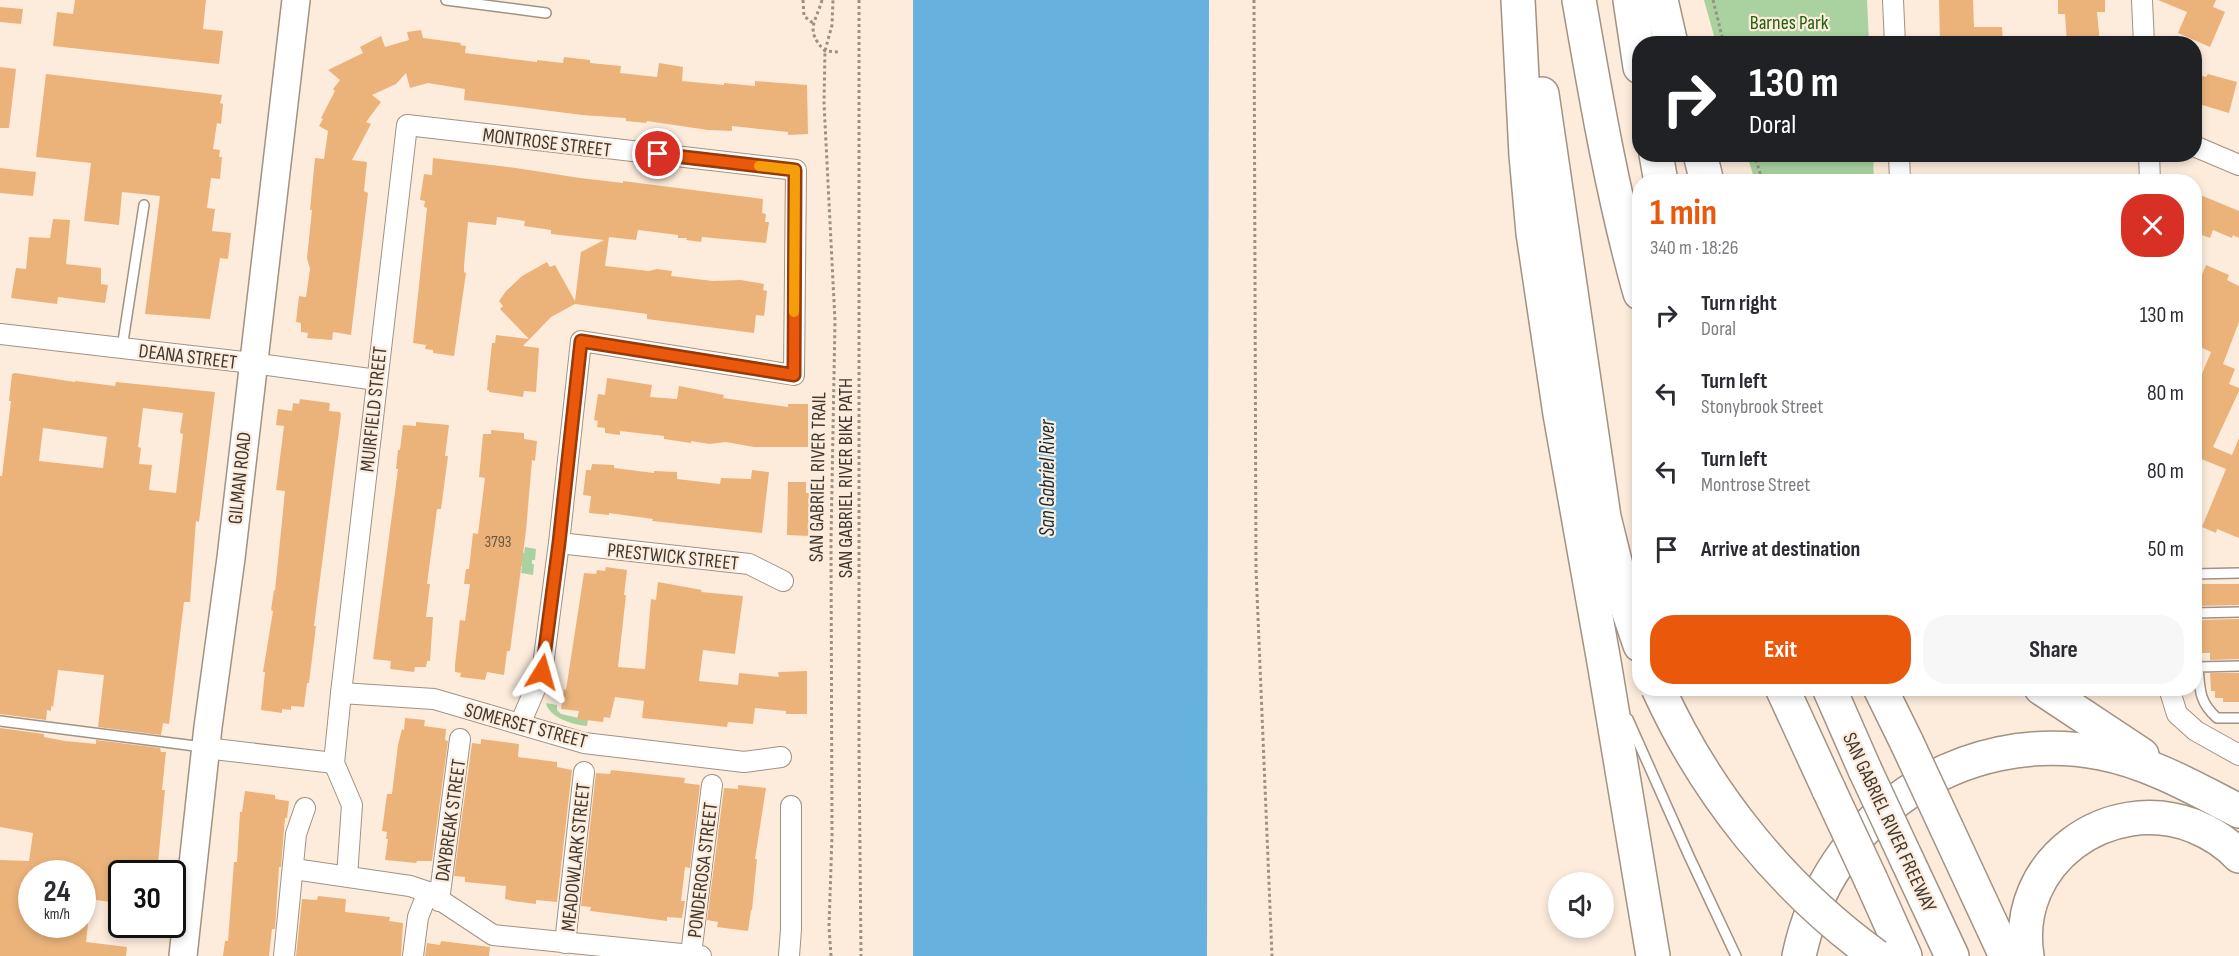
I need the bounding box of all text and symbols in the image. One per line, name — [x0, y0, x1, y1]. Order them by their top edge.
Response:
park label: Barnes Park — [1750, 11, 1829, 35]
text: 130 m — [1749, 58, 1839, 109]
icon: right — [1650, 60, 1728, 138]
text: Doral — [1749, 109, 1796, 141]
street label: MONTROSE STREET — [481, 123, 612, 163]
pin — [632, 128, 683, 179]
icon: arrive — [641, 137, 674, 170]
text: 1 min — [1650, 192, 1717, 235]
button: close — [2121, 194, 2184, 257]
text: 340 m · 18:26 — [1650, 236, 1739, 260]
text: Turn right — [1701, 290, 1777, 317]
icon: right — [1650, 299, 1683, 332]
text: 130 m — [2140, 302, 2184, 329]
text: Doral — [1701, 317, 1736, 341]
street label: DEANA STREET — [137, 339, 238, 375]
street label: MUIRFIELD STREET — [355, 345, 393, 473]
text: Turn left — [1701, 368, 1767, 395]
icon: left — [1650, 377, 1683, 410]
street label: SAN GABRIEL RIVER BIKE PATH — [834, 378, 858, 578]
text: 80 m — [2147, 380, 2184, 407]
street label: SAN GABRIEL RIVER TRAIL — [805, 391, 831, 562]
text: Stonybrook Street — [1701, 395, 1823, 419]
water label: San Gabriel River — [1035, 418, 1060, 536]
street label: GILMAN ROAD — [223, 431, 257, 525]
text: Turn left — [1701, 446, 1767, 473]
icon: left — [1650, 455, 1683, 488]
text: 80 m — [2147, 458, 2184, 485]
text: Montrose Street — [1701, 473, 1810, 497]
house number: 3793 — [485, 533, 511, 552]
icon: arrive — [1650, 533, 1683, 566]
text: Arrive at destination — [1701, 536, 1860, 563]
text: 50 m — [2148, 536, 2184, 563]
street label: PRESTWICK STREET — [606, 538, 740, 576]
button: Exit — [1650, 615, 1911, 684]
button: Share — [1923, 615, 2184, 684]
position arrow — [510, 640, 574, 704]
street label: SOMERSET STREET — [462, 698, 590, 754]
street label: SAN GABRIEL RIVER FREEWAY — [1837, 729, 1941, 917]
street label: DAYBREAK STREET — [431, 758, 471, 883]
street label: MEADOWLARK STREET — [556, 782, 596, 933]
street label: PONDEROSA STREET — [683, 801, 723, 939]
speed limit sign: 30 — [108, 860, 186, 938]
map controls — [1548, 872, 1614, 938]
button: sound — [1548, 872, 1614, 938]
text: 24 — [44, 874, 70, 910]
text: km/h — [44, 905, 70, 924]

